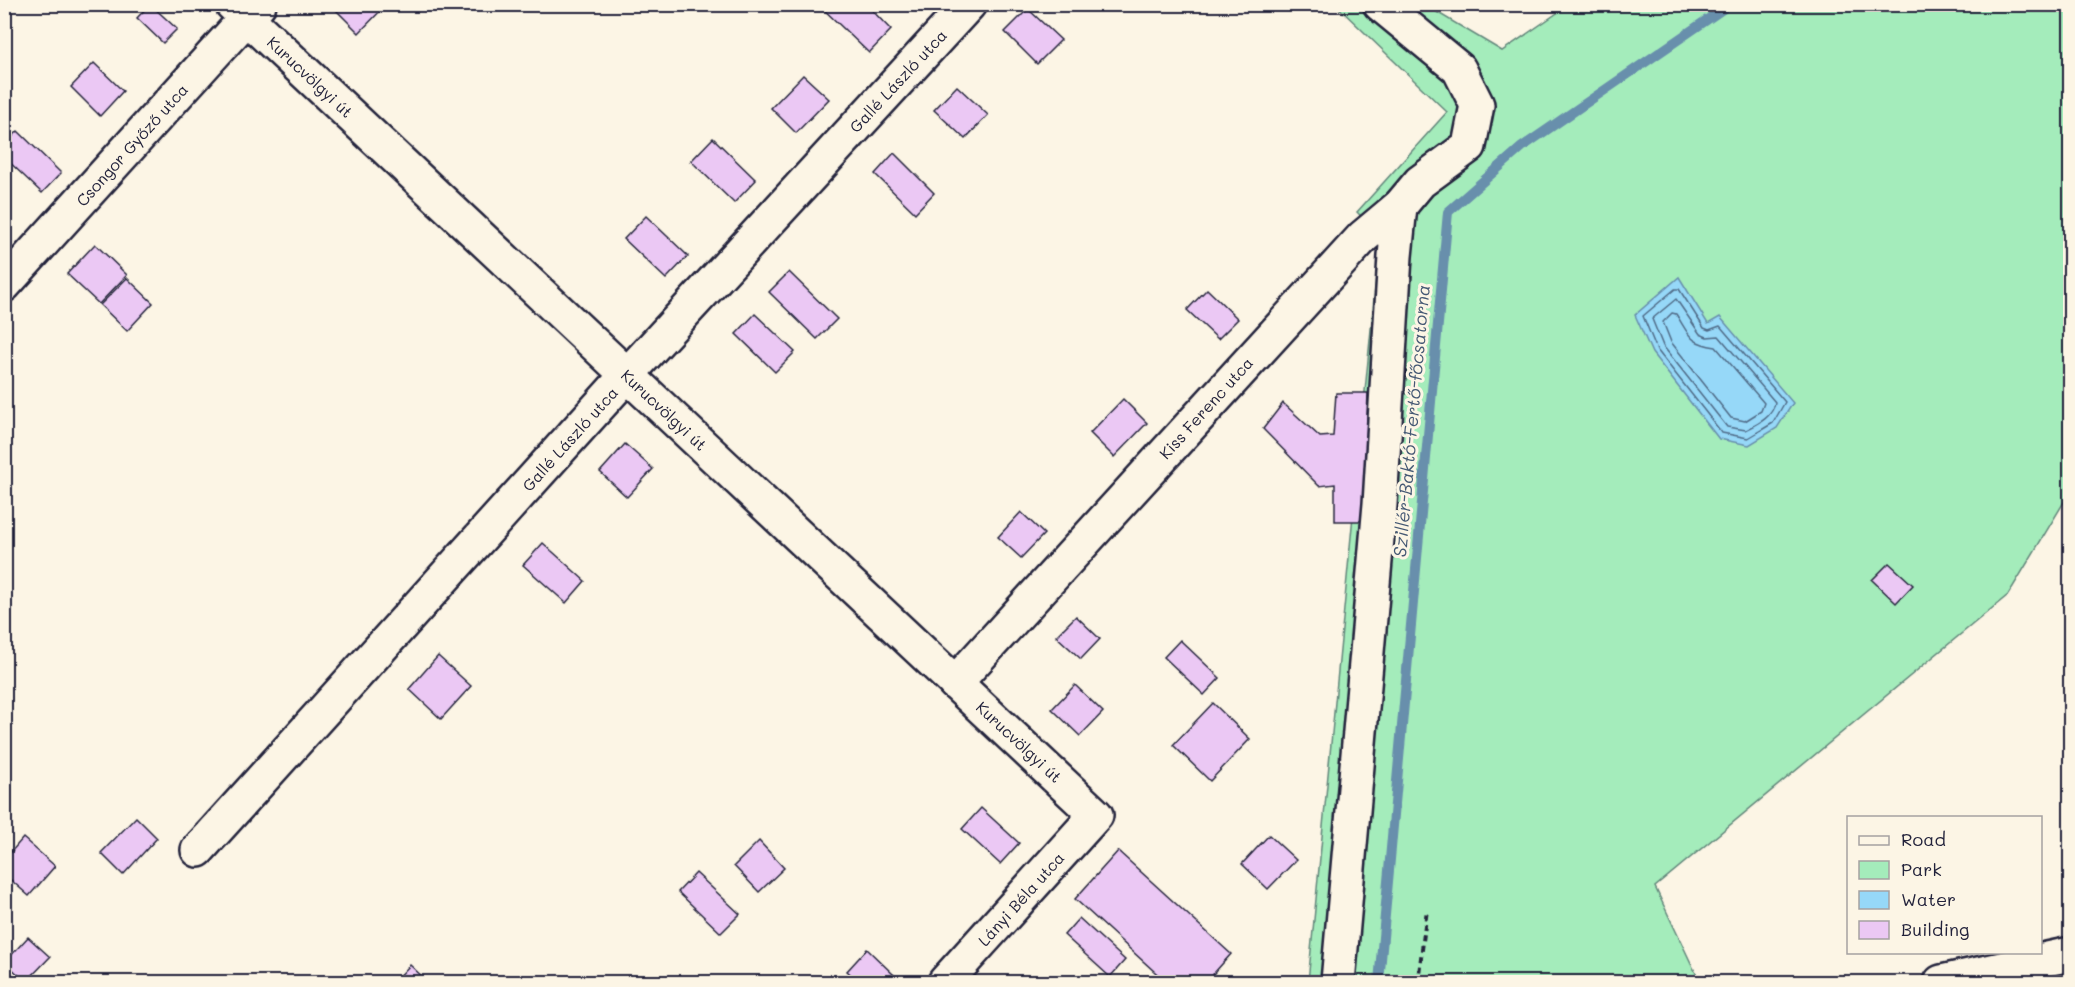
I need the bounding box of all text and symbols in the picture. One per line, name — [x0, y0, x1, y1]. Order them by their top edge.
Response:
street label: Gallé László utca — [844, 25, 951, 137]
street label: Kurucvölgyi út — [263, 31, 358, 122]
street label: Csongor Győző utca — [71, 79, 192, 210]
water label: Szillér-Baktó-Fertő-főcsatorna — [1387, 284, 1435, 558]
street label: Kiss Ferenc utca — [1154, 352, 1257, 463]
street label: Kurucvölgyi út — [617, 364, 712, 455]
street label: Gallé László utca — [517, 382, 622, 495]
street label: Kurucvölgyi út — [972, 696, 1067, 787]
legend — [1847, 816, 2042, 954]
text: Road — [1901, 827, 1946, 851]
street label: Lányi Béla utca — [973, 847, 1069, 950]
text: Park — [1901, 857, 1942, 881]
text: Water — [1901, 887, 1956, 911]
text: Building — [1901, 917, 1969, 941]

